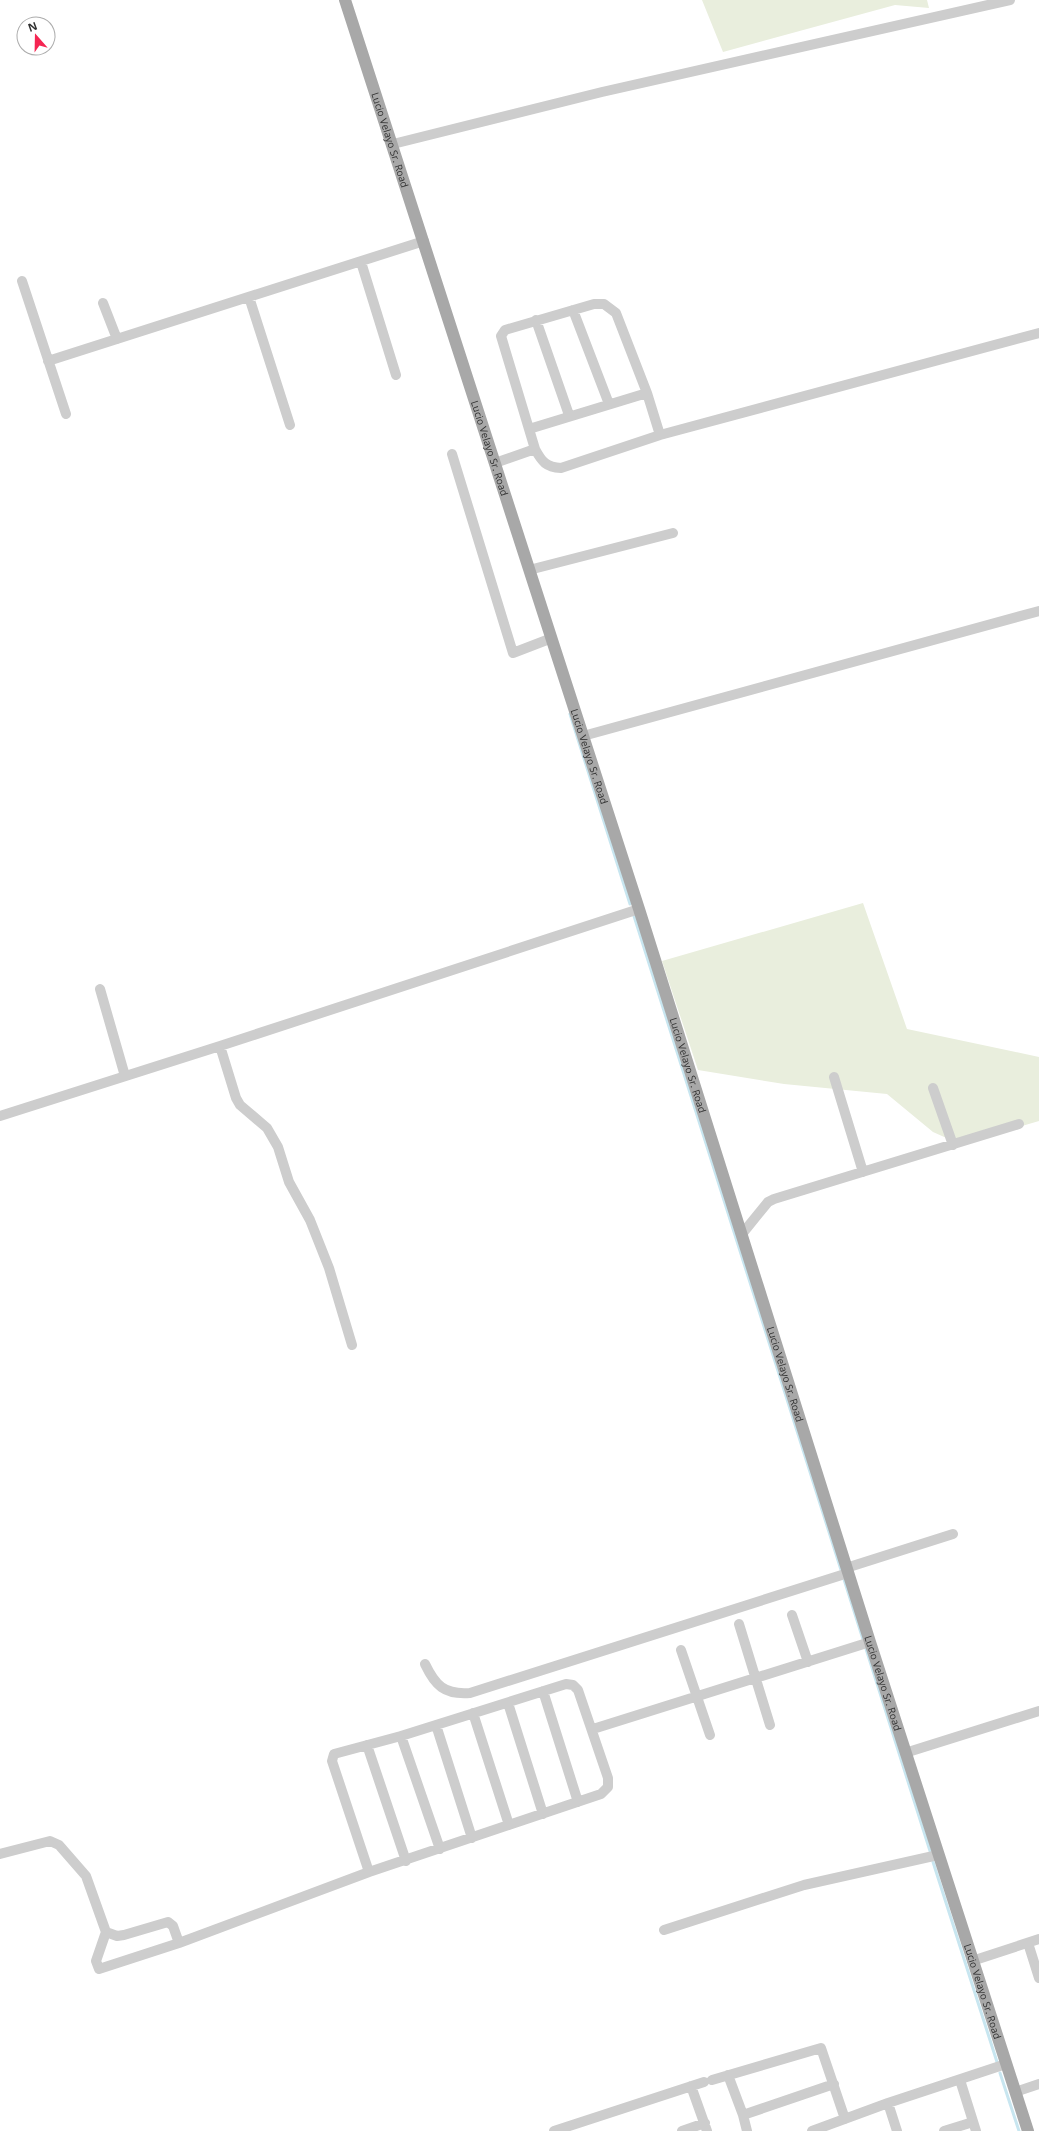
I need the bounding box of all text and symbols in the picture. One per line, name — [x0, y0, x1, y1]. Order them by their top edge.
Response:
north arrow — [16, 16, 56, 56]
text: N — [26, 18, 39, 35]
street label: Lucio Velayo Sr. Road — [368, 90, 412, 189]
street label: Lucio Velayo Sr. Road — [468, 399, 512, 498]
street label: Lucio Velayo Sr. Road — [568, 707, 612, 806]
street label: Lucio Velayo Sr. Road — [667, 1016, 710, 1115]
street label: Lucio Velayo Sr. Road — [764, 1325, 807, 1424]
street label: Lucio Velayo Sr. Road — [861, 1634, 905, 1732]
street label: Lucio Velayo Sr. Road — [961, 1942, 1005, 2041]

